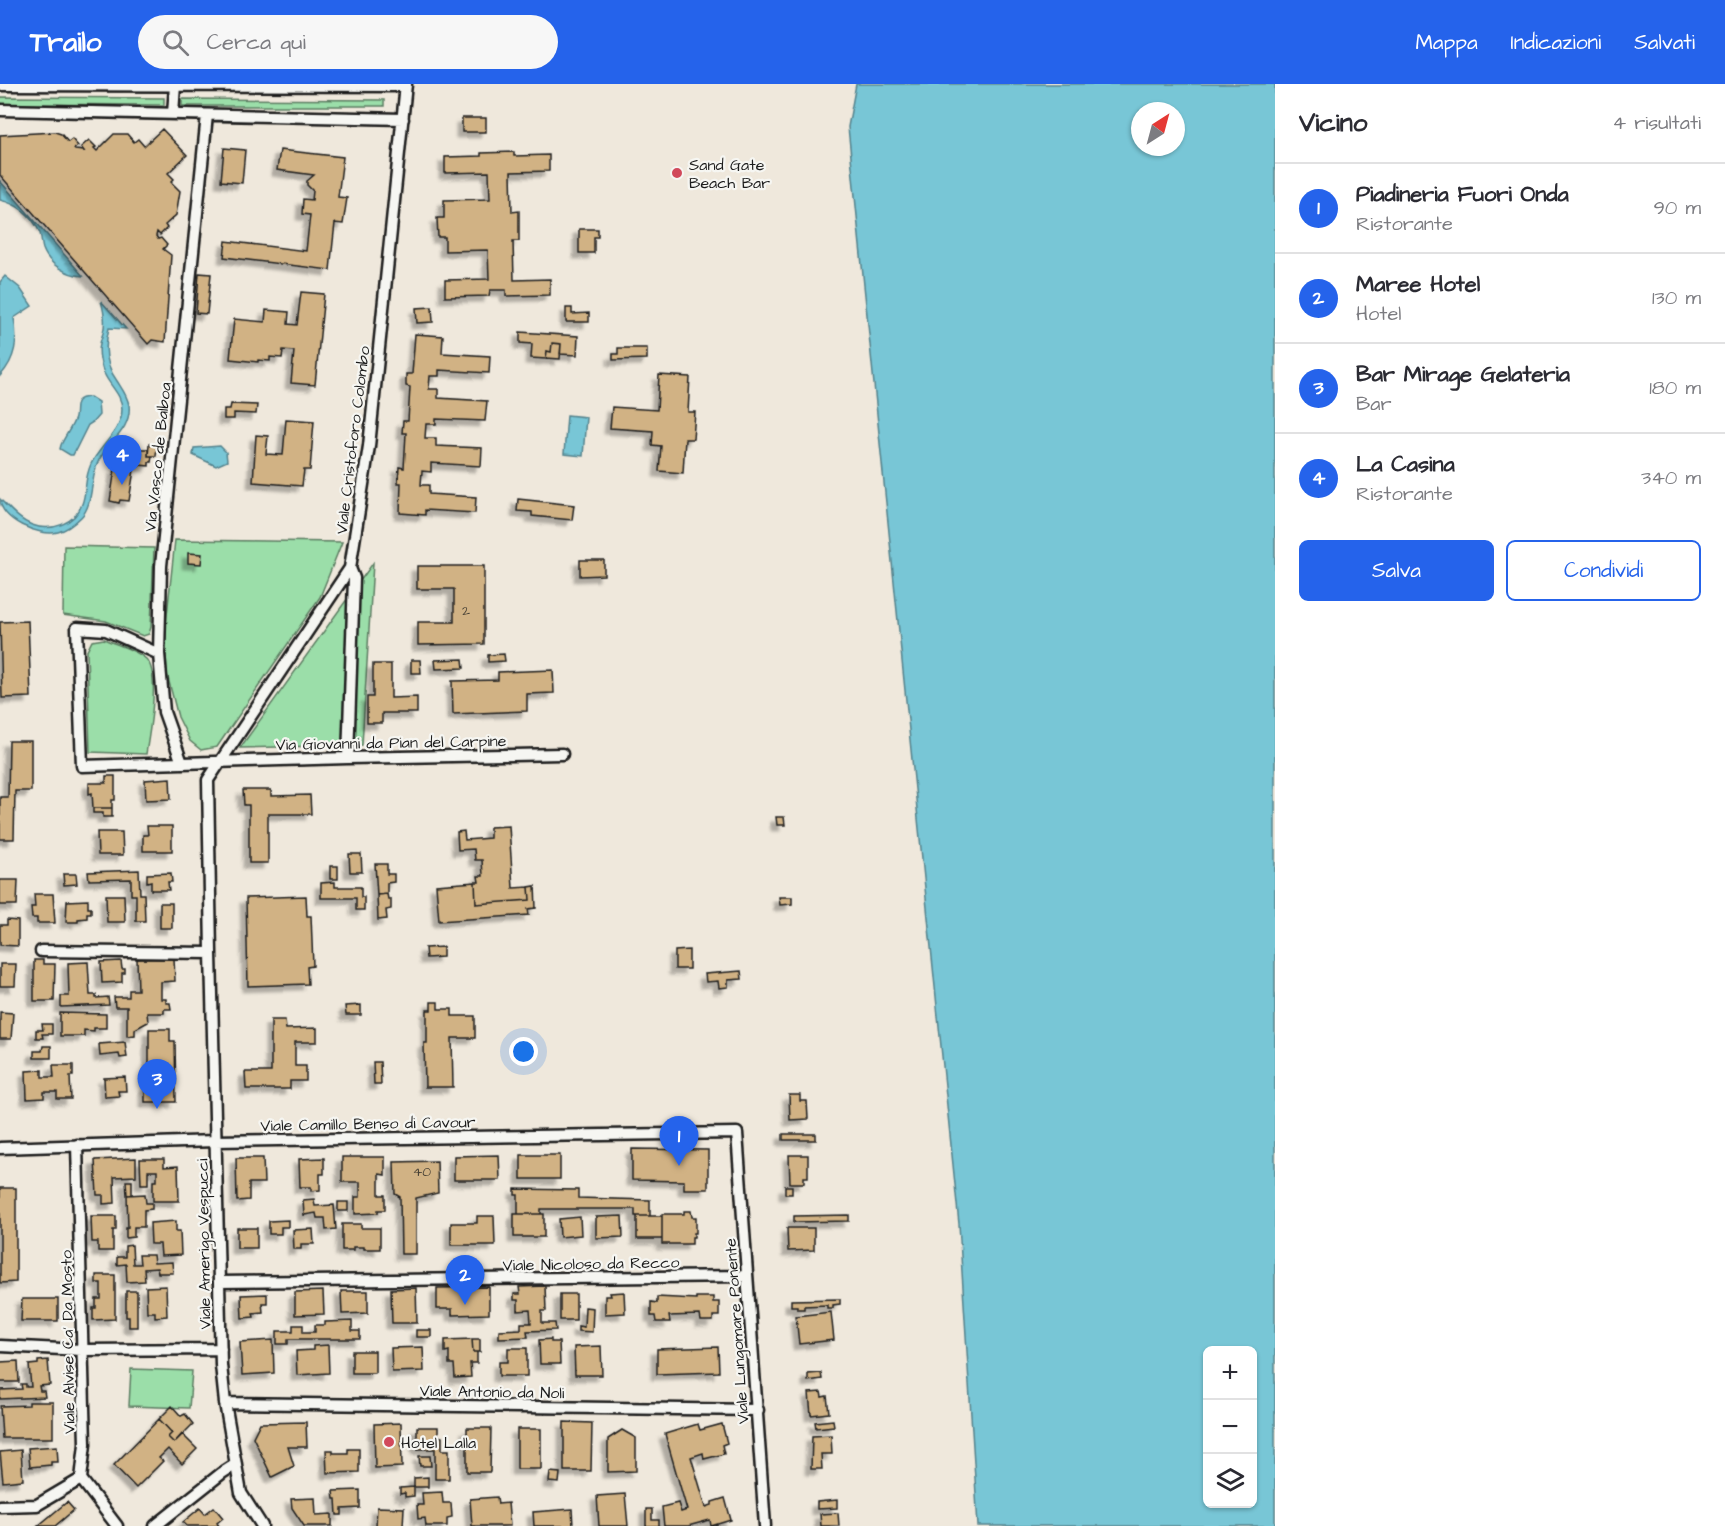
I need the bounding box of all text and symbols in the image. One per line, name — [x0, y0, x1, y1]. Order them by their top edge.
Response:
search box — [138, 15, 558, 69]
text: Trailo — [30, 23, 102, 62]
icon: search — [159, 26, 192, 59]
text: Cerca qui — [207, 27, 306, 58]
text: Mappa — [1415, 28, 1478, 57]
text: Indicazioni — [1511, 28, 1601, 57]
text: Salvati — [1634, 28, 1695, 57]
north arrow — [1131, 102, 1185, 156]
text: Vicino — [1299, 105, 1367, 141]
text: 4 risultati — [1613, 109, 1701, 137]
place label: Sand Gate Beach Bar — [689, 154, 770, 194]
marker: Sand Gate Beach Bar — [670, 166, 684, 180]
text: Piadineria Fuori Onda — [1356, 179, 1569, 210]
text: 1 — [1317, 194, 1320, 222]
text: 90 m — [1653, 194, 1701, 222]
text: Ristorante — [1356, 210, 1453, 238]
text: Maree Hotel — [1356, 269, 1480, 300]
text: 2 — [1313, 284, 1324, 312]
text: 130 m — [1652, 284, 1701, 312]
text: Hotel — [1356, 300, 1401, 328]
street label: Viale Cristoforo Colombo — [331, 345, 375, 535]
text: Bar Mirage Gelateria — [1356, 359, 1570, 390]
text: 3 — [1313, 374, 1324, 402]
text: 180 m — [1649, 374, 1701, 402]
street label: Via Vasco de Balboa — [139, 381, 177, 533]
text: Bar — [1356, 390, 1391, 418]
pin: 4 — [102, 436, 142, 485]
text: La Casina — [1356, 449, 1455, 480]
text: 4 — [1312, 464, 1325, 492]
text: 340 m — [1641, 464, 1701, 492]
text: Ristorante — [1356, 480, 1453, 508]
button: Salva — [1299, 540, 1494, 601]
button: Condividi — [1506, 540, 1701, 601]
house number: 2 — [462, 601, 470, 621]
street label: Via Giovanni da Pian del Carpine — [275, 730, 507, 756]
your location — [509, 1037, 538, 1066]
pin: 3 — [138, 1060, 176, 1109]
street label: Viale Camillo Benso di Cavour — [260, 1111, 476, 1137]
pin: 1 — [660, 1116, 698, 1166]
street label: Viale Amerigo Vespucci — [192, 1158, 217, 1330]
house number: 40 — [413, 1162, 431, 1182]
street label: Viale Lungomare Ponente — [720, 1237, 755, 1425]
street label: Viale Alvise Ca' Da Mosto — [55, 1250, 81, 1434]
street label: Viale Nicoloso da Recco — [502, 1251, 680, 1277]
pin: 2 — [446, 1256, 484, 1305]
map controls — [1203, 1346, 1257, 1508]
button: + — [1203, 1346, 1257, 1400]
street label: Viale Antonio da Noli — [420, 1380, 565, 1404]
button: − — [1203, 1400, 1257, 1454]
place label: Hotel Lalla — [401, 1432, 476, 1454]
marker: Hotel Lalla — [382, 1435, 396, 1449]
button: layers — [1203, 1454, 1257, 1508]

